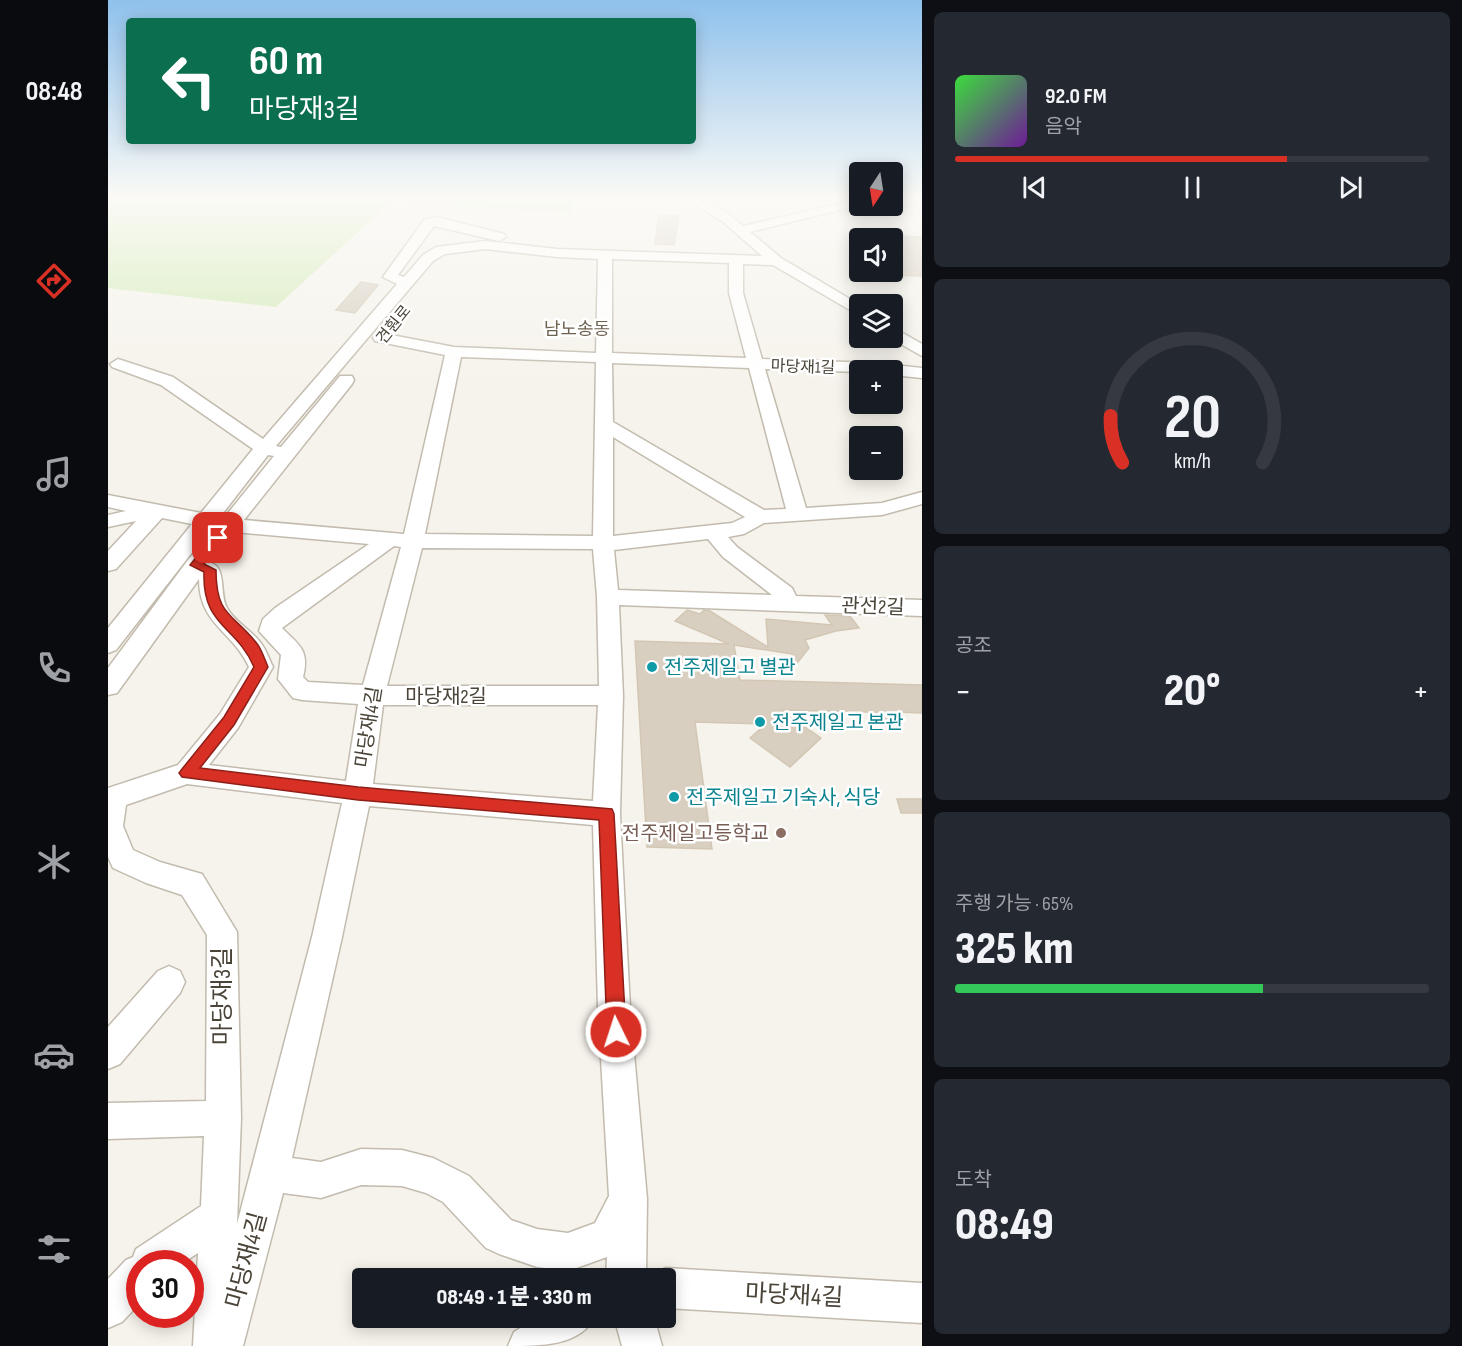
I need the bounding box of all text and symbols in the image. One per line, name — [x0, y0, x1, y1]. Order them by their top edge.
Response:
text: 60 m — [249, 36, 323, 87]
icon: left — [150, 42, 228, 120]
text: 08:48 — [26, 76, 82, 108]
text: 92.0 FM — [1045, 83, 1107, 110]
text: 마당재3길 — [249, 94, 360, 126]
text: 음악 — [1045, 115, 1082, 139]
north arrow — [849, 162, 903, 216]
map controls — [849, 162, 903, 480]
icon: previous — [1018, 171, 1051, 204]
icon: pause — [1176, 171, 1209, 204]
icon: next — [1334, 171, 1367, 204]
button: sound — [849, 228, 903, 282]
icon: directions — [33, 260, 75, 302]
button: layers — [849, 294, 903, 348]
street label: 견훤로 — [373, 302, 416, 348]
district label: 남노송동 — [544, 319, 610, 340]
street label: 마당재1길 — [770, 357, 836, 378]
button: + — [849, 360, 903, 414]
text: 20 — [1163, 381, 1221, 456]
button: − — [849, 426, 903, 480]
text: km/h — [1173, 450, 1211, 475]
icon: music — [33, 453, 75, 495]
pin — [192, 512, 243, 563]
icon: arrive — [201, 521, 234, 554]
street label: 관선2길 — [841, 594, 905, 620]
text: 공조 — [955, 634, 992, 658]
icon: phone — [33, 647, 75, 689]
place label: 전주제일고 별관 — [664, 656, 796, 680]
marker: 전주제일고 별관 — [645, 660, 659, 674]
text: 20° — [1164, 664, 1220, 719]
text: − — [955, 672, 971, 712]
text: + — [1413, 672, 1429, 712]
street label: 마당재4길 — [351, 685, 387, 770]
street label: 마당재2길 — [405, 685, 487, 709]
place label: 전주제일고 본관 — [772, 711, 904, 735]
marker: 전주제일고 본관 — [753, 715, 767, 729]
place label: 전주제일고 기숙사, 식당 — [686, 786, 880, 810]
marker: 전주제일고 기숙사, 식당 — [667, 790, 681, 804]
place label: 전주제일고등학교 — [622, 822, 769, 846]
marker: 전주제일고등학교 — [774, 826, 788, 840]
icon: climate — [33, 841, 75, 883]
text: 주행 가능 · 65% — [955, 892, 1073, 916]
text: 325 km — [955, 922, 1074, 977]
street label: 마당재3길 — [208, 947, 237, 1045]
position arrow — [584, 1000, 648, 1064]
icon: car — [33, 1034, 75, 1076]
text: 도착 — [955, 1168, 992, 1192]
text: 08:49 — [955, 1198, 1054, 1253]
street label: 마당재4길 — [220, 1209, 273, 1311]
icon: filters — [33, 1228, 75, 1270]
speed limit sign: 30 — [126, 1250, 204, 1328]
street label: 마당재4길 — [744, 1278, 844, 1313]
text: 08:49 · 1 분 · 330 m — [437, 1284, 591, 1311]

